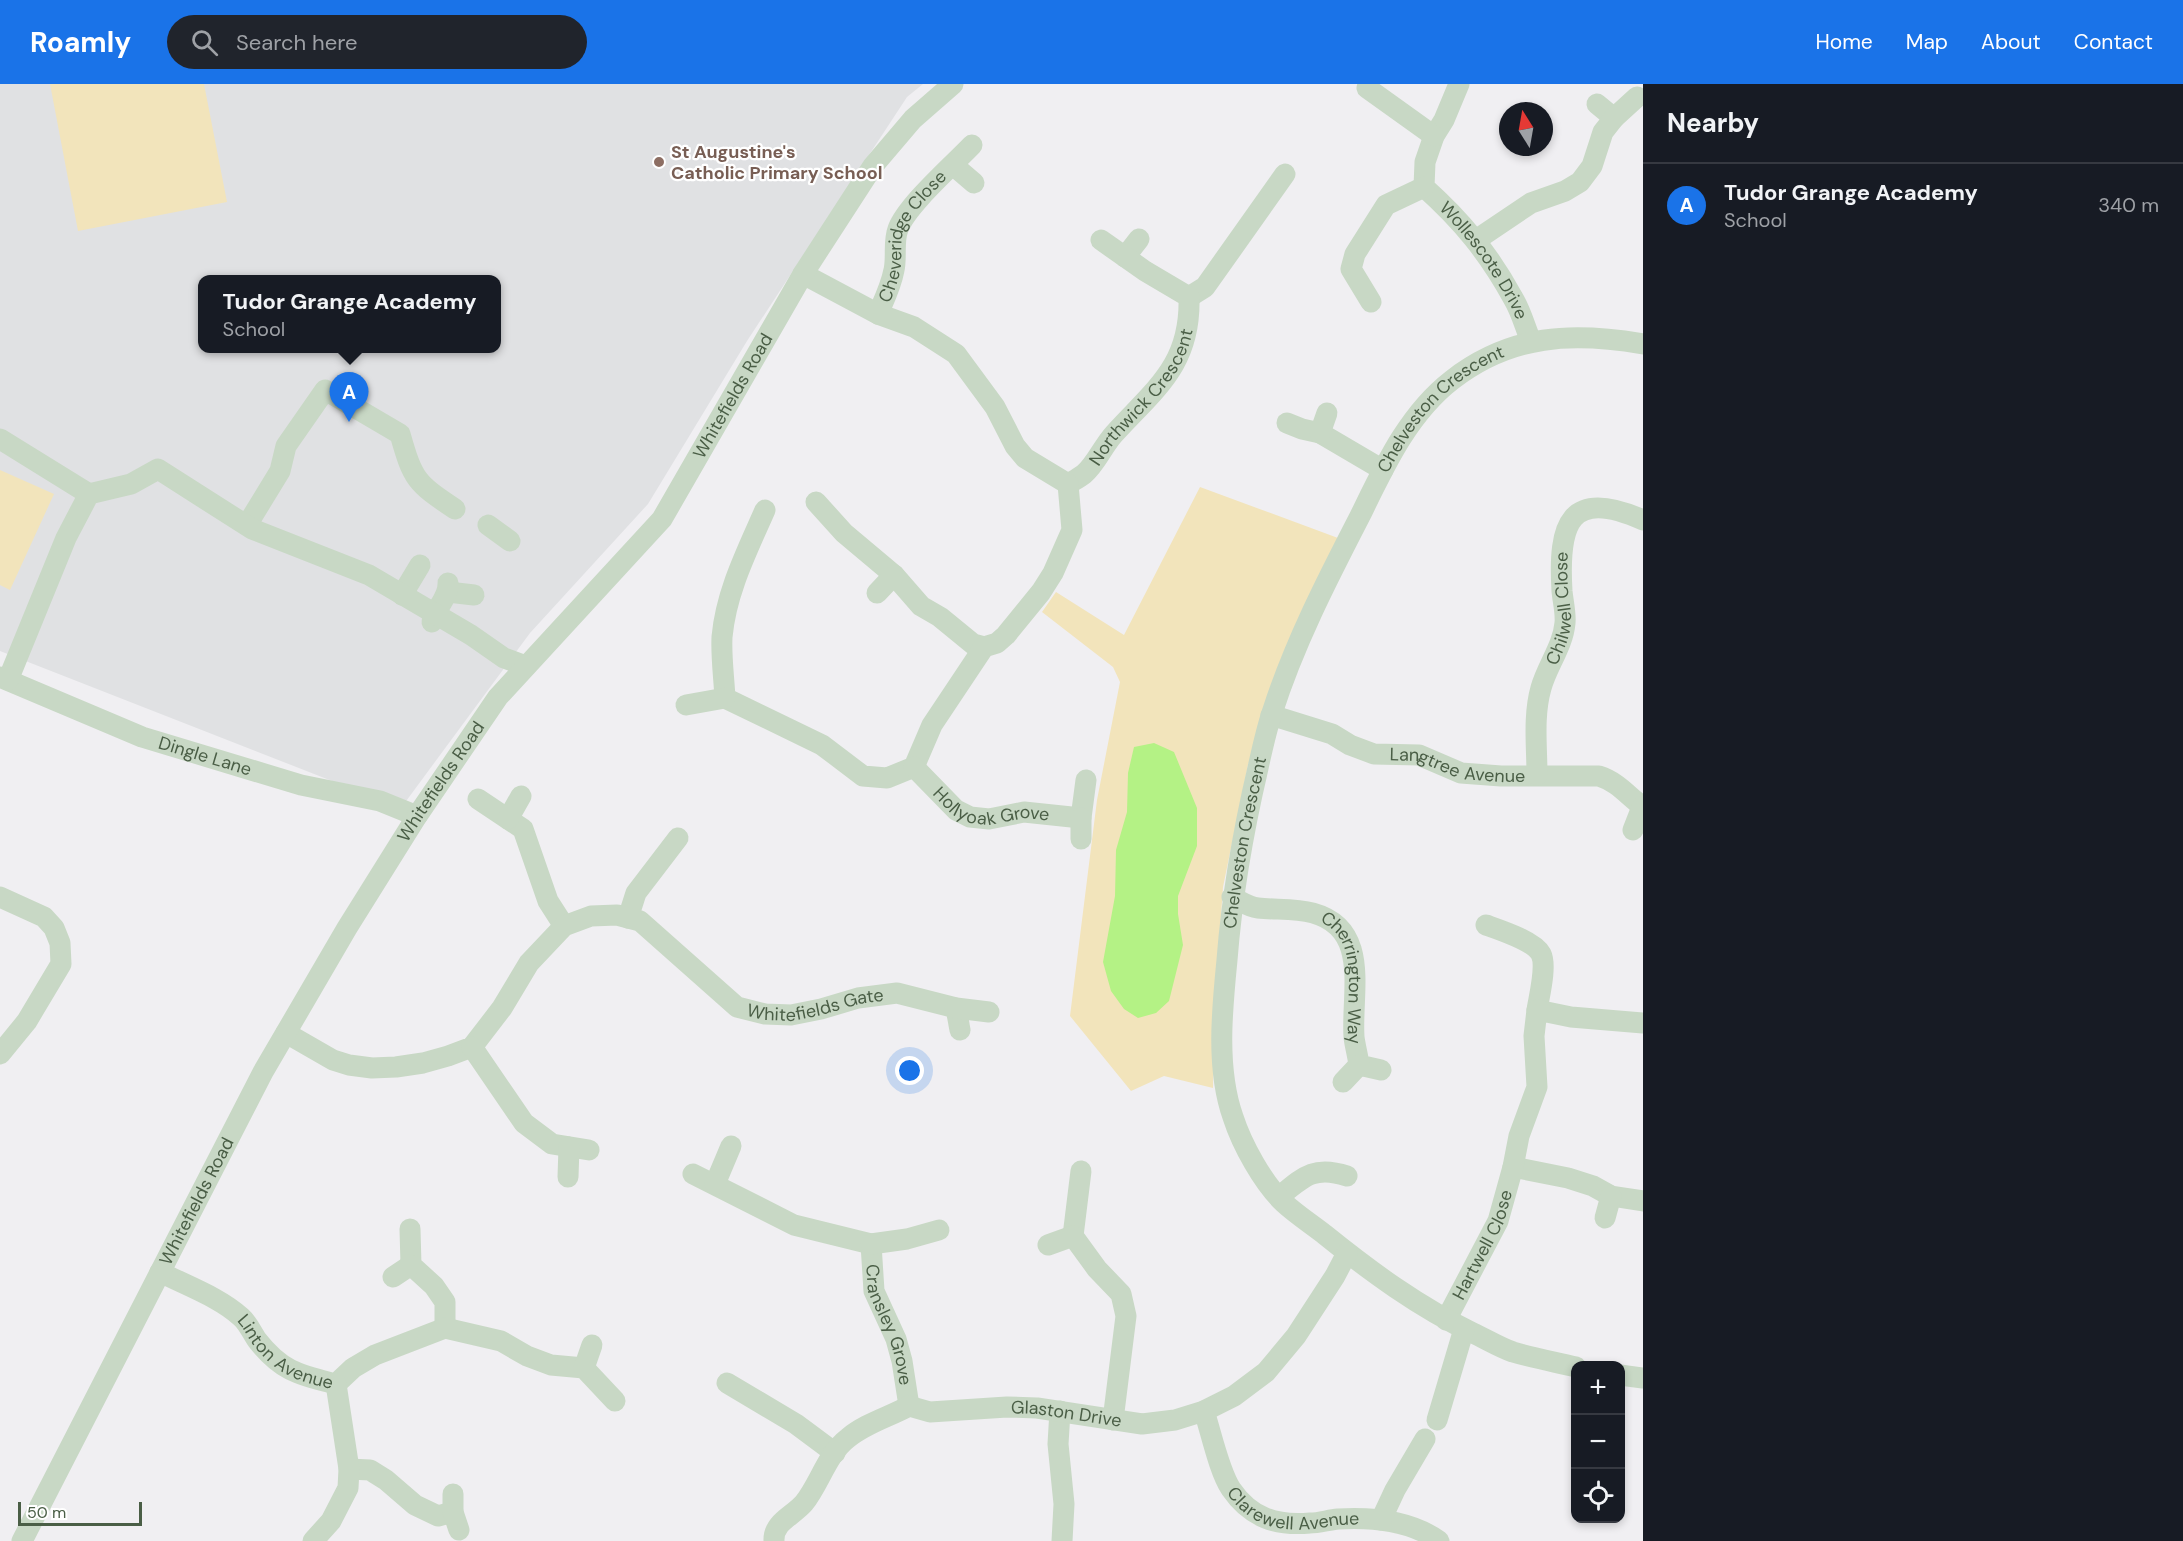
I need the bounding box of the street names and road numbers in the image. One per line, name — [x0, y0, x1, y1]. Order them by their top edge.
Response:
street label: Cheveridge Close — [872, 165, 952, 306]
street label: Wollescote Drive — [1434, 196, 1534, 323]
street label: Northwick Crescent — [1084, 326, 1199, 470]
street label: Whitefields Road — [687, 329, 778, 463]
street label: Chelveston Crescent — [1372, 340, 1507, 477]
street label: Chilwell Close — [1540, 551, 1577, 669]
street label: Whitefields Road — [392, 716, 490, 846]
street label: Dingle Lane — [156, 731, 254, 781]
street label: Langtree Avenue — [1389, 742, 1525, 788]
street label: Chelveston Crescent — [1218, 754, 1272, 930]
street label: Hollyoak Grove — [928, 782, 1051, 831]
street label: Cherrington Way — [1317, 906, 1367, 1046]
street label: Whitefields Gate — [744, 983, 885, 1027]
street label: Whitefields Road — [154, 1133, 239, 1269]
street label: Hartwell Close — [1447, 1187, 1518, 1304]
street label: Cransley Grove — [860, 1263, 918, 1387]
street label: Linton Avenue — [232, 1309, 336, 1395]
street label: Glaston Drive — [1011, 1395, 1123, 1433]
street label: Clarewell Avenue — [1221, 1482, 1359, 1536]

